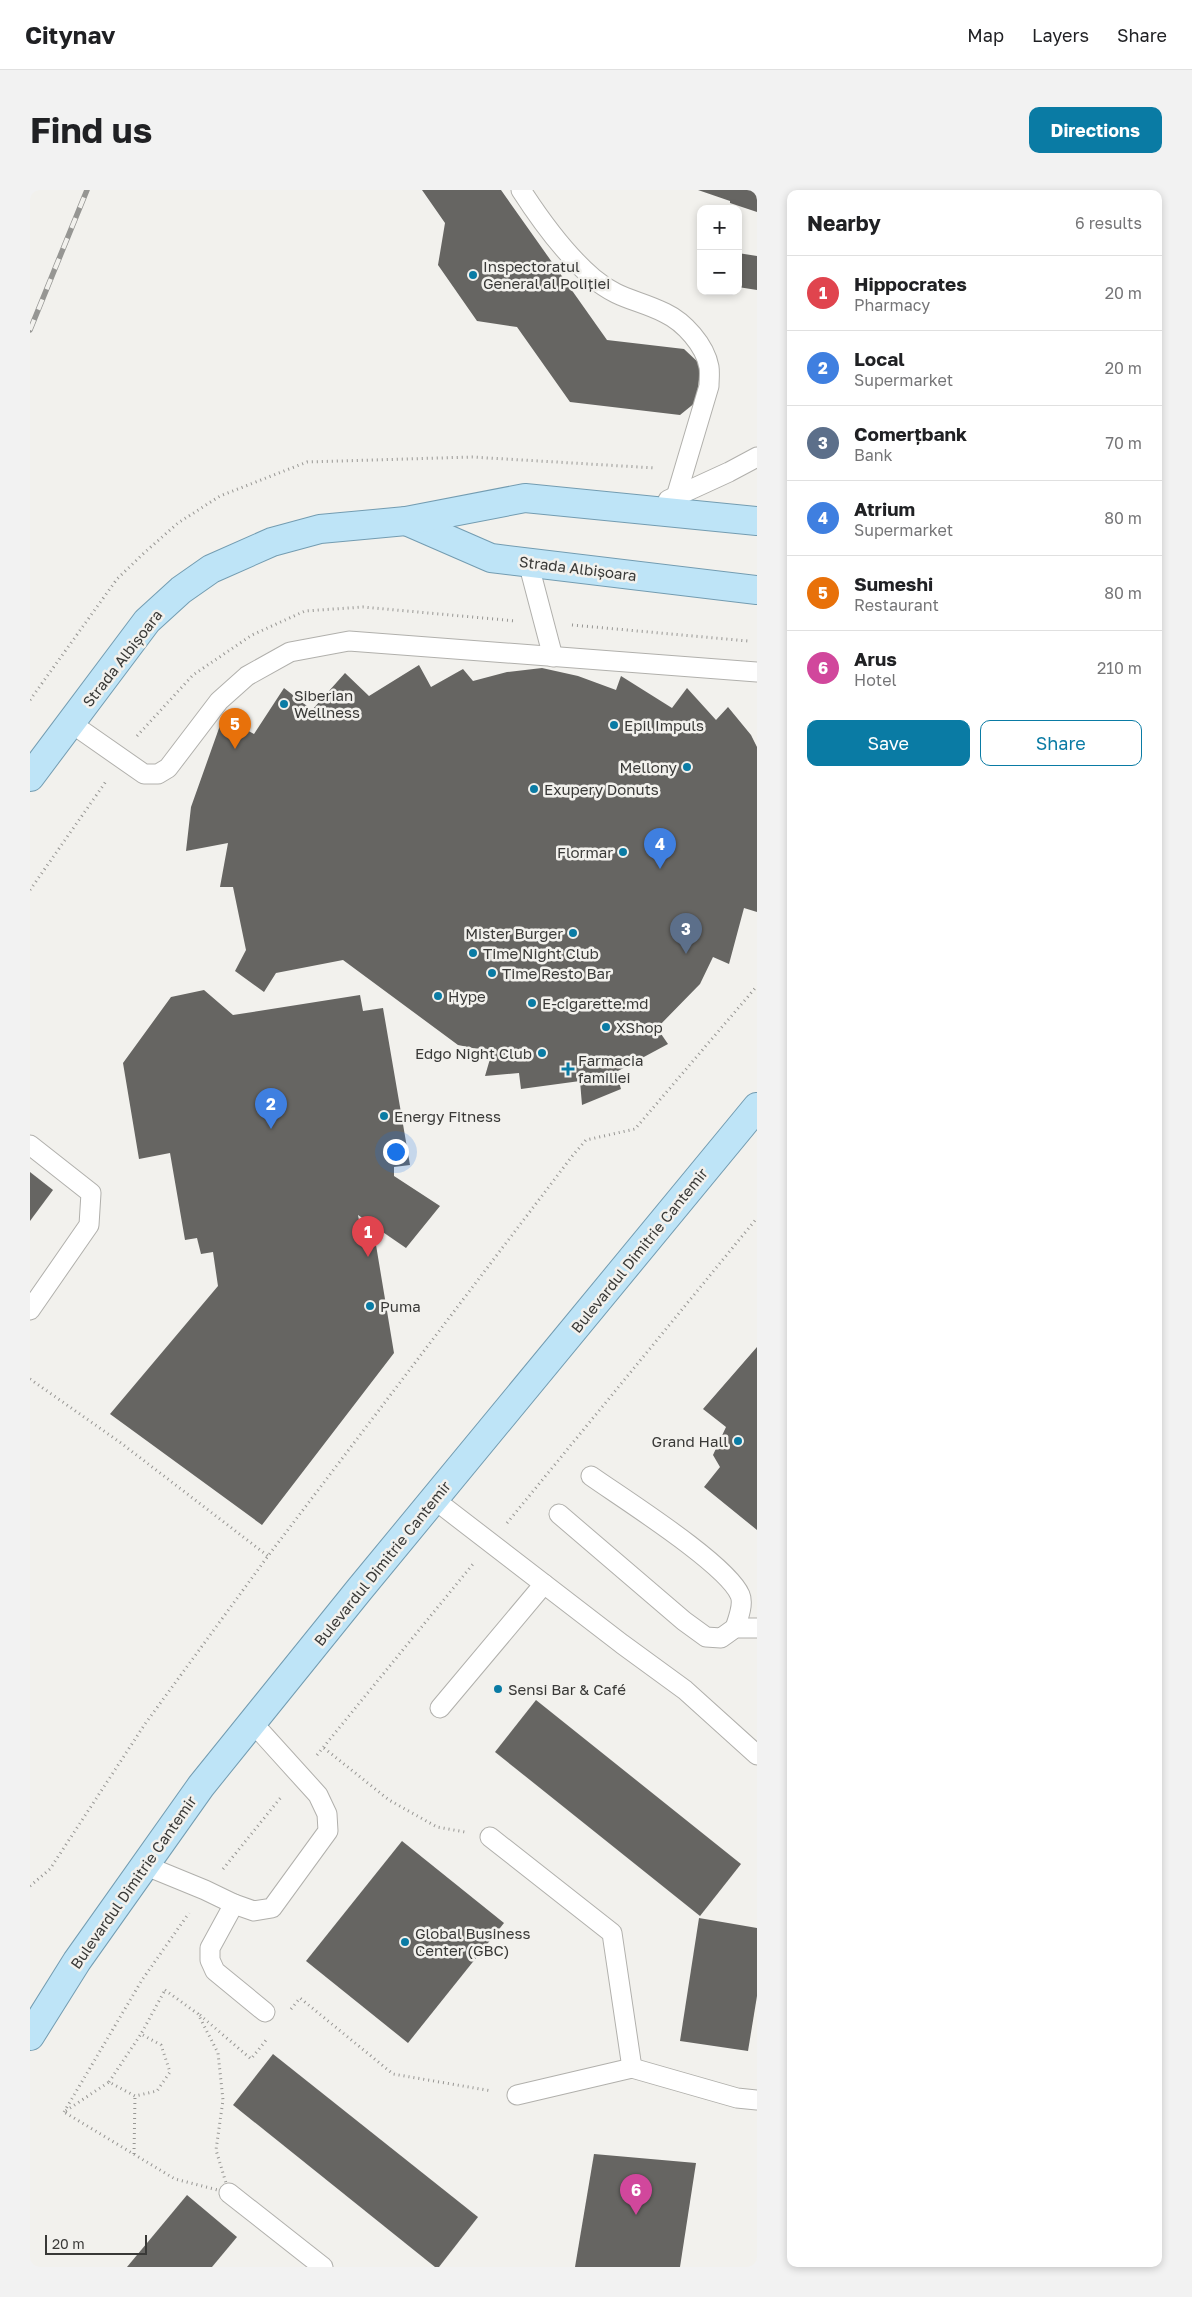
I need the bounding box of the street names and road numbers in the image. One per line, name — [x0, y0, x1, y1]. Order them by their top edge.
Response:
street label: Strada Albișoara — [518, 552, 638, 584]
street label: Strada Albișoara — [78, 606, 166, 710]
street label: Bulevardul Dimitrie Cantemir — [567, 1164, 711, 1336]
street label: Bulevardul Dimitrie Cantemir — [310, 1477, 454, 1649]
street label: Bulevardul Dimitrie Cantemir — [66, 1792, 200, 1972]

